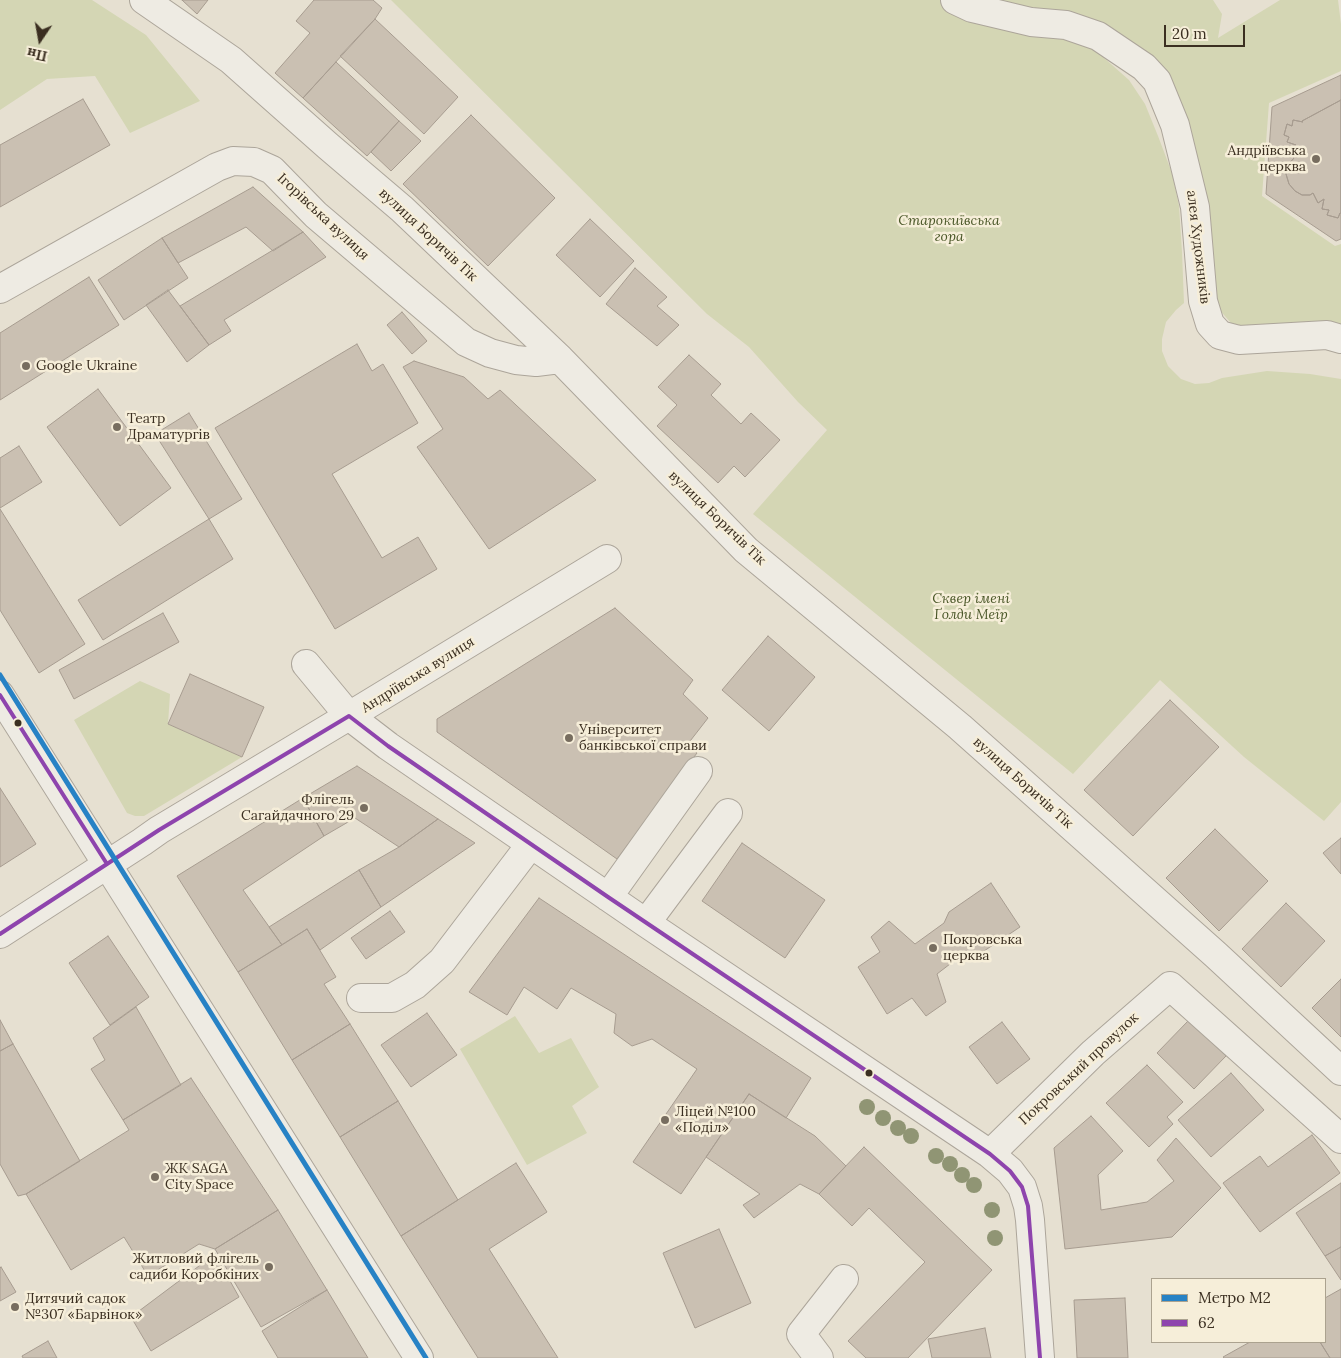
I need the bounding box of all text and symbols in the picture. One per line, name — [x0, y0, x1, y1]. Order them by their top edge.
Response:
north arrow — [15, 15, 65, 65]
scale bar — [1166, 15, 1247, 47]
text: 20 m — [1172, 24, 1207, 43]
text: Пн — [25, 44, 49, 66]
place label: Андріївська церква — [1227, 143, 1306, 176]
marker: Андріївська церква — [1310, 153, 1322, 165]
street label: Ігорівська вулиця — [274, 170, 372, 264]
street label: вулиця Боричів Тік — [375, 185, 481, 285]
street label: алея Художників — [1183, 189, 1213, 305]
park label: Старокиївська гора — [898, 213, 1000, 246]
place label: Google Ukraine — [36, 358, 137, 374]
marker: Google Ukraine — [20, 360, 32, 372]
place label: Театр Драматургів — [127, 411, 210, 444]
marker: Театр Драматургів — [111, 421, 123, 433]
street label: вулиця Боричів Тік — [665, 467, 769, 569]
park label: Сквер імені Ґолди Меїр — [932, 591, 1010, 624]
street label: Андріївська вулиця — [358, 633, 478, 717]
unlabelled marker — [13, 718, 23, 728]
place label: Університет банківської справи — [579, 722, 707, 754]
marker: Університет банківської справи — [563, 732, 575, 744]
street label: вулиця Боричів Тік — [970, 734, 1076, 832]
place label: Флігель Сагайдачного 29 — [241, 792, 354, 824]
marker: Флігель Сагайдачного 29 — [358, 802, 370, 814]
place label: Покровська церква — [943, 932, 1022, 964]
marker: Покровська церква — [927, 942, 939, 954]
street label: Покровський провулок — [1016, 1009, 1142, 1129]
unlabelled marker — [864, 1068, 874, 1078]
place label: Ліцей №100 «Поділ» — [675, 1104, 756, 1136]
marker: Ліцей №100 «Поділ» — [659, 1114, 671, 1126]
place label: ЖК SAGA City Space — [165, 1161, 234, 1194]
marker: ЖК SAGA City Space — [149, 1171, 161, 1183]
place label: Житловий флігель садиби Коробкіних — [129, 1251, 259, 1284]
marker: Житловий флігель садиби Коробкіних — [263, 1261, 275, 1273]
legend — [1151, 1278, 1326, 1343]
text: Метро M2 — [1198, 1288, 1271, 1307]
place label: Дитячий садок №307 «Барвінок» — [25, 1291, 142, 1324]
marker: Дитячий садок №307 «Барвінок» — [9, 1301, 21, 1313]
text: 62 — [1198, 1313, 1215, 1332]

